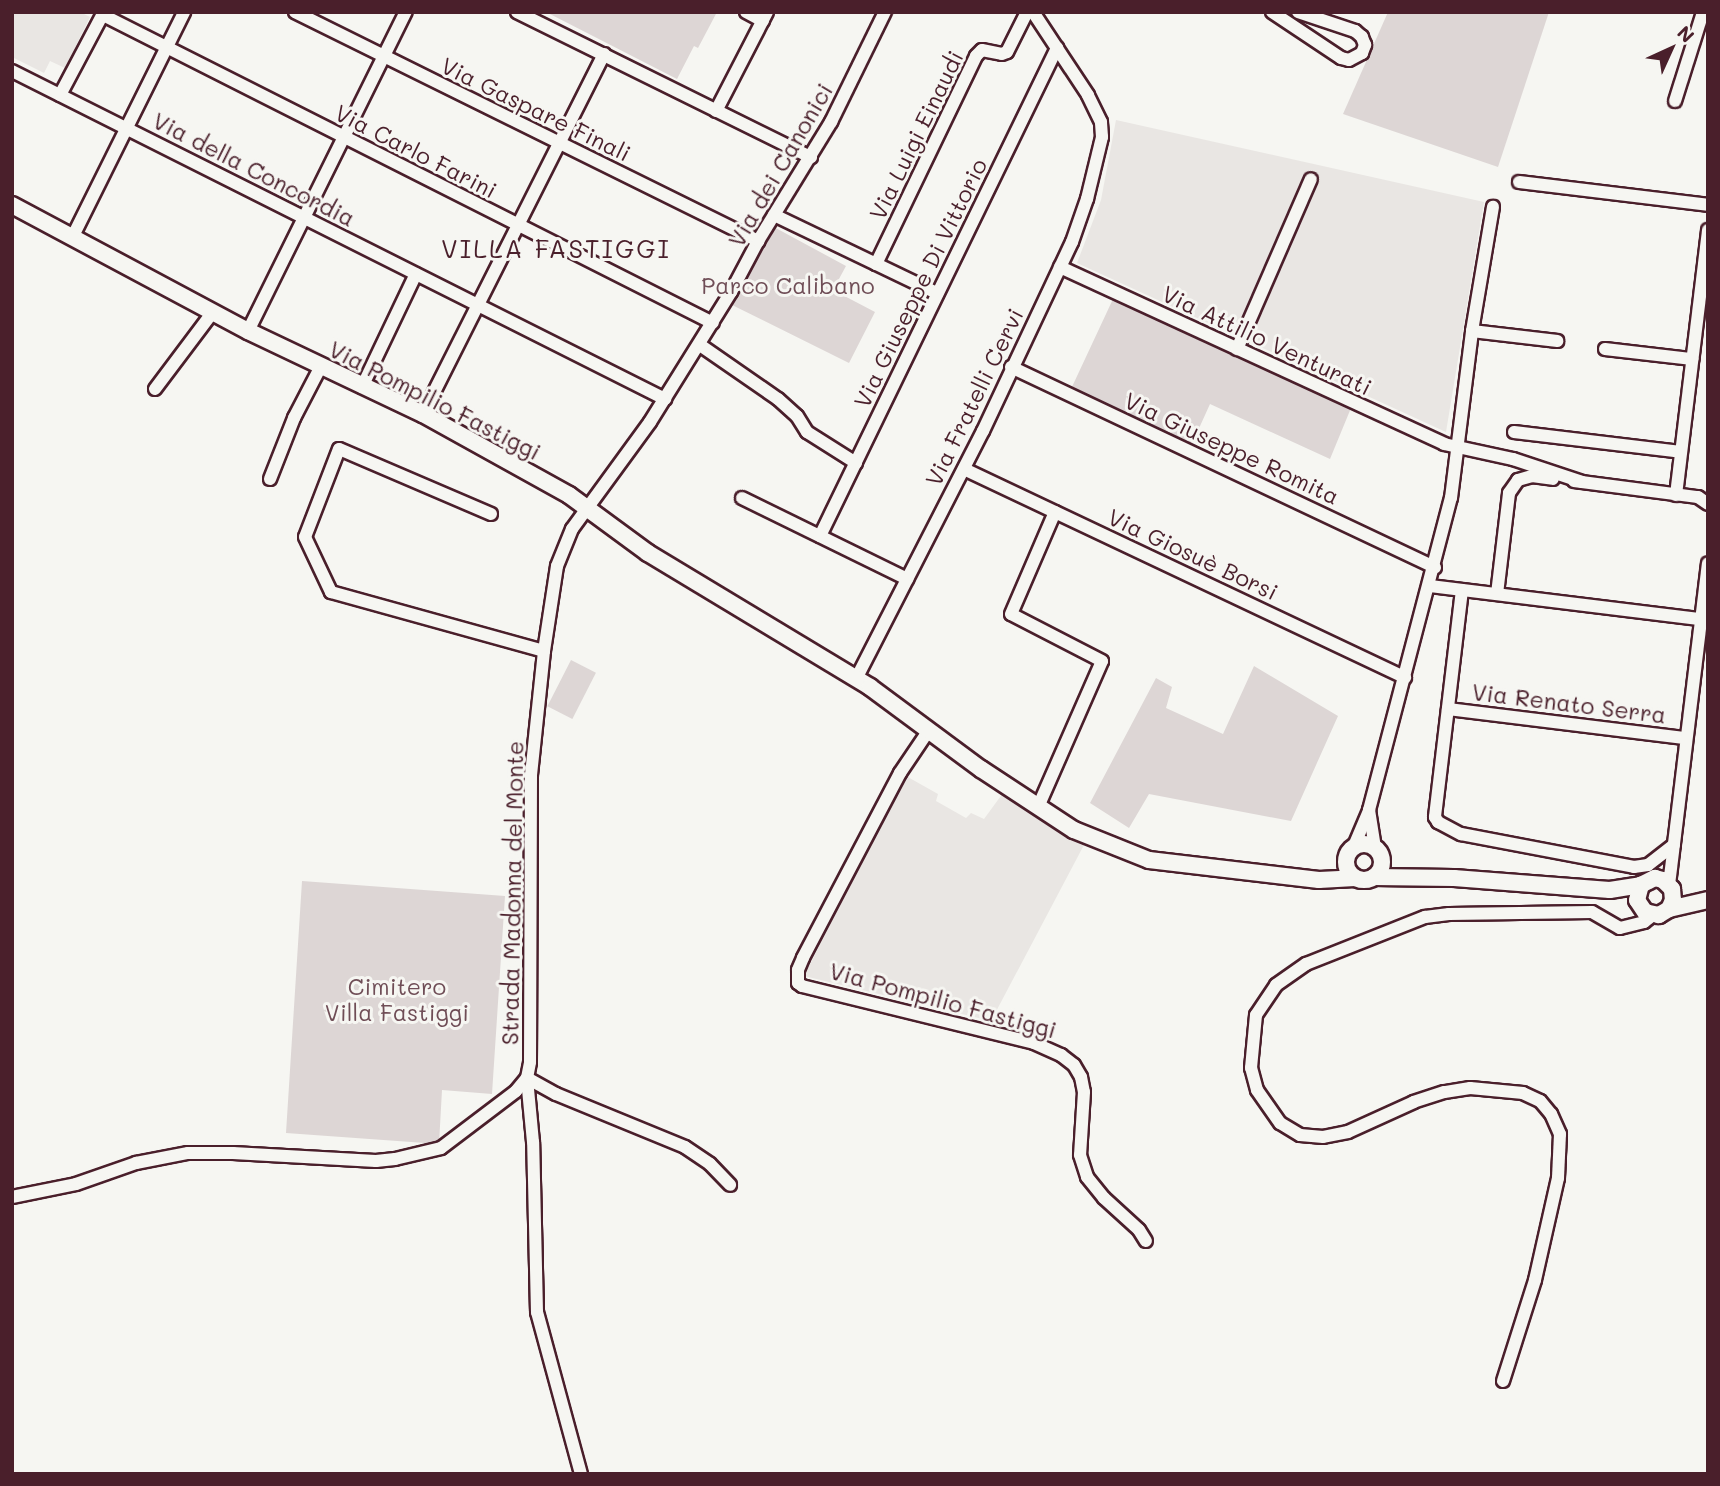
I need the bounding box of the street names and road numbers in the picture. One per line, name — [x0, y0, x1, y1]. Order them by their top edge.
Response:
street label: Via Luigi Einaudi — [863, 46, 969, 224]
street label: Via Gaspare Finali — [437, 51, 635, 167]
street label: Via dei Canonici — [722, 78, 838, 252]
street label: Via Carlo Farini — [330, 98, 502, 204]
street label: Via della Concordia — [148, 106, 360, 232]
street label: Via Giuseppe Di Vittorio — [848, 154, 992, 412]
street label: Via Attilio Venturati — [1158, 279, 1376, 401]
street label: Via Fratelli Cervi — [919, 304, 1029, 490]
street label: Via Pompilio Fastiggi — [325, 335, 545, 465]
street label: Via Giuseppe Romita — [1120, 386, 1344, 510]
street label: Via Giosuè Borsi — [1104, 503, 1282, 605]
street label: Via Renato Serra — [1470, 677, 1668, 729]
street label: Strada Madonna del Monte — [496, 741, 528, 1045]
street label: Via Pompilio Fastiggi — [827, 956, 1059, 1044]

